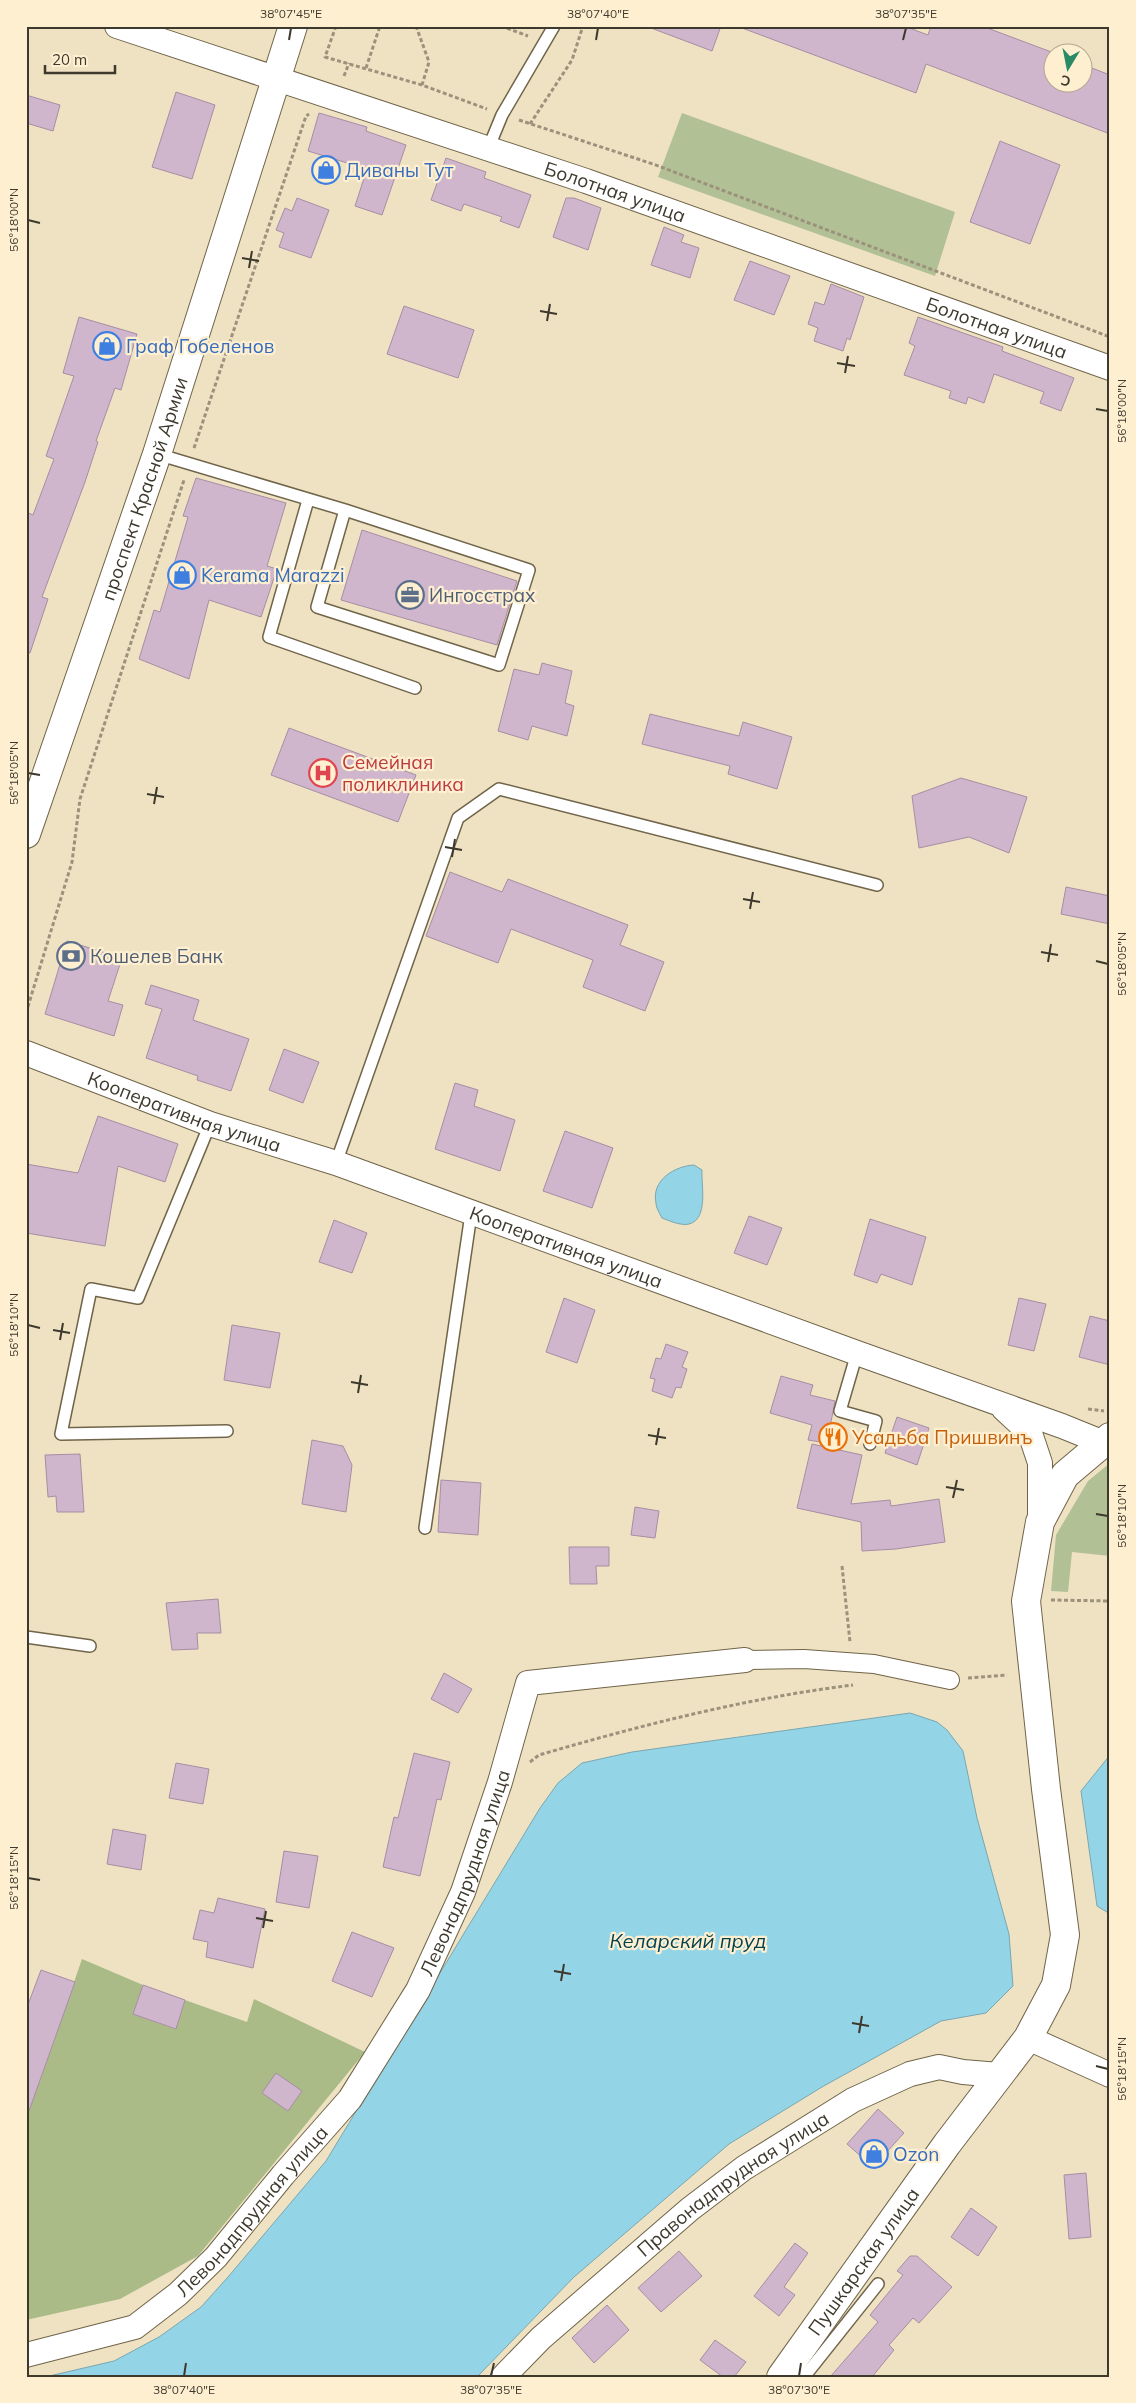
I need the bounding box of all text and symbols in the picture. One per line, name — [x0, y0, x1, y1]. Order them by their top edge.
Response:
text: 38°07'45"E — [260, 6, 322, 21]
text: 38°07'40"E — [567, 6, 629, 21]
text: 38°07'35"E — [875, 6, 937, 21]
scale bar — [45, 42, 115, 74]
north arrow — [1044, 42, 1094, 92]
text: 20 m — [52, 50, 87, 69]
text: С — [1059, 71, 1072, 90]
shop icon: Диваны Тут — [311, 155, 341, 185]
street label: Болотная улица — [541, 156, 689, 228]
place label: Диваны Тут — [345, 158, 454, 182]
text: 56°18'00"N — [6, 188, 21, 252]
street label: Болотная улица — [923, 291, 1071, 364]
shop icon: Граф Гобеленов — [92, 331, 122, 361]
place label: Граф Гобеленов — [126, 334, 274, 358]
street label: проспект Красной Армии — [95, 374, 193, 604]
text: 56°18'00"N — [1114, 379, 1129, 443]
shop icon: Kerama Marazzi — [167, 560, 197, 590]
place label: Kerama Marazzi — [201, 563, 345, 587]
office icon: Ингосстрах — [395, 580, 425, 610]
place label: Ингосстрах — [429, 583, 536, 607]
text: 56°18'05"N — [6, 741, 21, 805]
place label: Семейная поликлиника — [342, 750, 464, 796]
hospital icon: Семейная поликлиника — [308, 758, 338, 788]
text: 56°18'05"N — [1114, 932, 1129, 996]
bank icon: Кошелев Банк — [56, 941, 86, 971]
place label: Кошелев Банк — [90, 944, 224, 968]
street label: Кооперативная улица — [84, 1066, 284, 1157]
street label: Кооперативная улица — [466, 1201, 666, 1293]
text: 56°18'10"N — [6, 1293, 21, 1357]
restaurant icon: Усадьба Пришвинъ — [818, 1422, 848, 1452]
place label: Усадьба Пришвинъ — [851, 1425, 1032, 1449]
text: 56°18'10"N — [1114, 1484, 1129, 1548]
street label: Левонадпрудная улица — [414, 1767, 515, 1980]
text: 56°18'15"N — [6, 1846, 21, 1910]
water label: Келарский пруд — [610, 1928, 766, 1953]
text: 56°18'15"N — [1114, 2037, 1129, 2101]
street label: Правонадпрудная улица — [632, 2106, 833, 2262]
street label: Левонадпрудная улица — [171, 2121, 333, 2301]
shop icon: Ozon — [859, 2139, 889, 2169]
place label: Ozon — [893, 2142, 939, 2166]
street label: Пушкарская улица — [803, 2183, 924, 2340]
text: 38°07'40"E — [153, 2382, 215, 2397]
text: 38°07'35"E — [460, 2382, 522, 2397]
text: 38°07'30"E — [768, 2382, 830, 2397]

